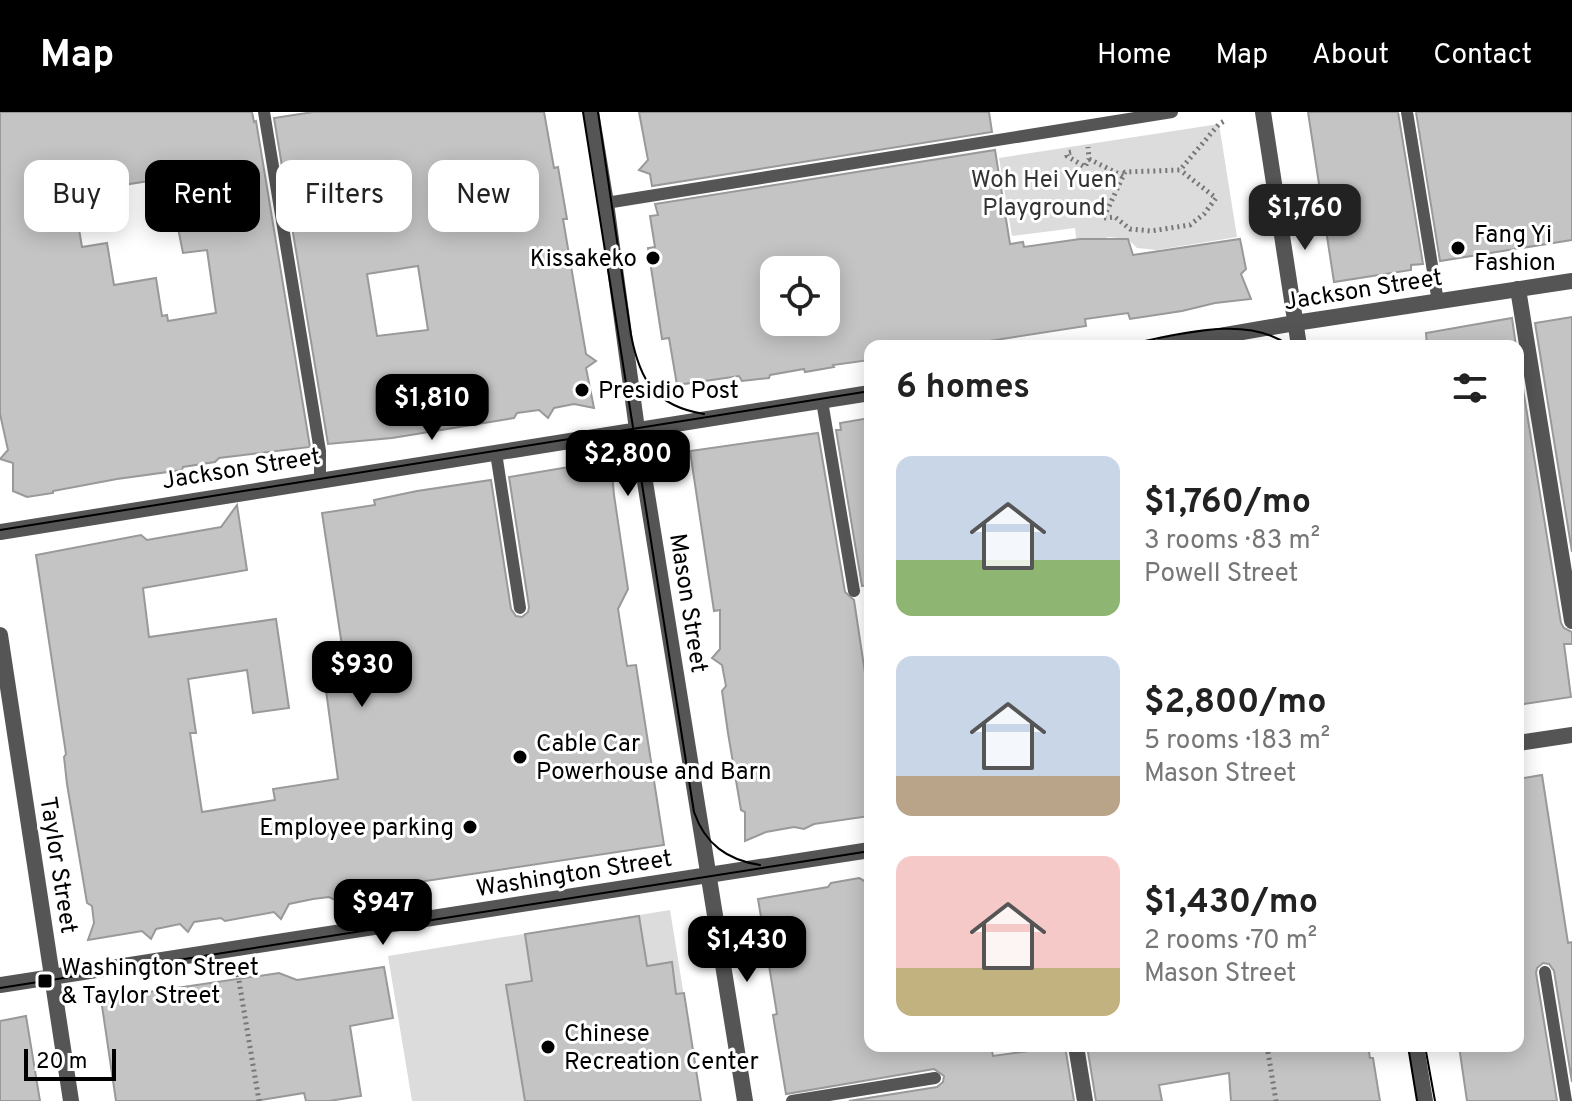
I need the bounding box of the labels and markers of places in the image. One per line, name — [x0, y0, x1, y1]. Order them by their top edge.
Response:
pin: $1,760 — [1240, 184, 1370, 252]
place label: Fang Yi Fashion — [1474, 221, 1556, 279]
marker: Fang Yi Fashion — [1449, 239, 1467, 257]
place label: Kissakeko — [530, 245, 637, 275]
marker: Kissakeko — [644, 249, 662, 267]
pin: $1,810 — [367, 374, 497, 442]
place label: Presidio Post — [598, 377, 739, 407]
marker: Presidio Post — [573, 381, 591, 399]
pin: $2,800 — [563, 430, 693, 498]
pin: $930 — [315, 641, 409, 709]
place label: Cable Car Powerhouse and Barn — [536, 730, 772, 788]
marker: Cable Car Powerhouse and Barn — [511, 748, 529, 766]
place label: Employee parking — [259, 814, 454, 844]
marker: Employee parking — [461, 818, 479, 836]
pin: $947 — [336, 879, 430, 947]
pin: $1,430 — [682, 916, 812, 984]
place label: Washington Street & Taylor Street — [61, 954, 259, 1012]
marker: Washington Street & Taylor Street — [36, 972, 54, 990]
place label: Chinese Recreation Center — [564, 1020, 759, 1078]
marker: Chinese Recreation Center — [539, 1038, 557, 1056]

